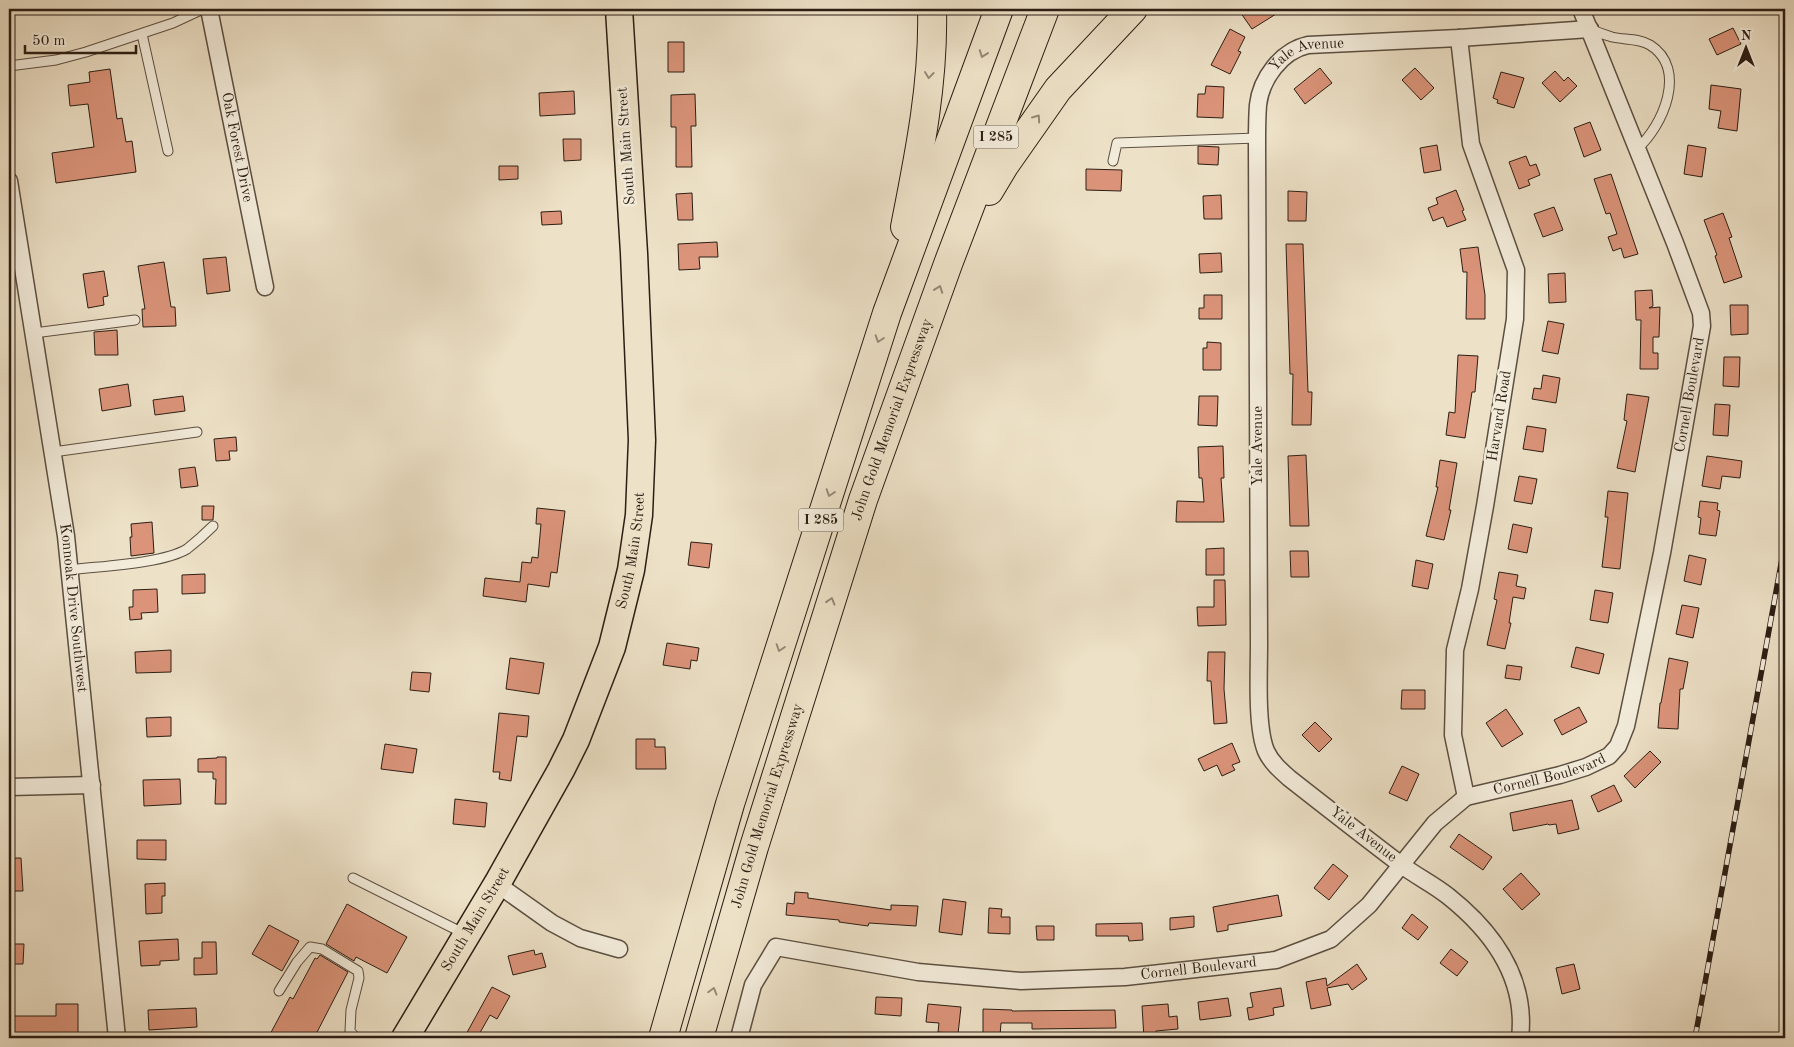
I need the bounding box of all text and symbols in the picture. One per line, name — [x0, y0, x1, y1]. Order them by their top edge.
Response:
scale bar — [25, 22, 136, 54]
north arrow — [1722, 22, 1772, 72]
text: N — [1741, 29, 1752, 43]
text: 50 m — [32, 34, 66, 49]
street label: Yale Avenue — [1267, 36, 1344, 74]
one-way arrow — [979, 50, 989, 58]
one-way arrow — [924, 71, 935, 79]
street label: South Main Street — [615, 86, 639, 206]
street label: Oak Forest Drive — [218, 91, 255, 203]
one-way arrow — [1031, 115, 1040, 124]
road number: I 285 — [974, 125, 1018, 148]
one-way arrow — [933, 285, 943, 294]
street label: John Gold Memorial Expressway — [849, 317, 935, 523]
one-way arrow — [875, 334, 885, 342]
street label: Cornell Boulevard — [1672, 336, 1707, 454]
street label: Harvard Road — [1485, 369, 1515, 463]
street label: Yale Avenue — [1251, 406, 1266, 486]
one-way arrow — [825, 489, 835, 497]
street label: South Main Street — [614, 492, 647, 611]
road number: I 285 — [798, 508, 844, 532]
street label: Konnoak Drive Southwest — [57, 522, 89, 693]
one-way arrow — [825, 598, 835, 606]
one-way arrow — [776, 644, 786, 652]
street label: John Gold Memorial Expressway — [729, 702, 806, 910]
street label: Cornell Boulevard — [1492, 751, 1608, 798]
street label: Yale Avenue — [1327, 804, 1399, 866]
street label: South Main Street — [439, 865, 512, 974]
street label: Cornell Boulevard — [1140, 955, 1258, 983]
one-way arrow — [707, 988, 717, 996]

